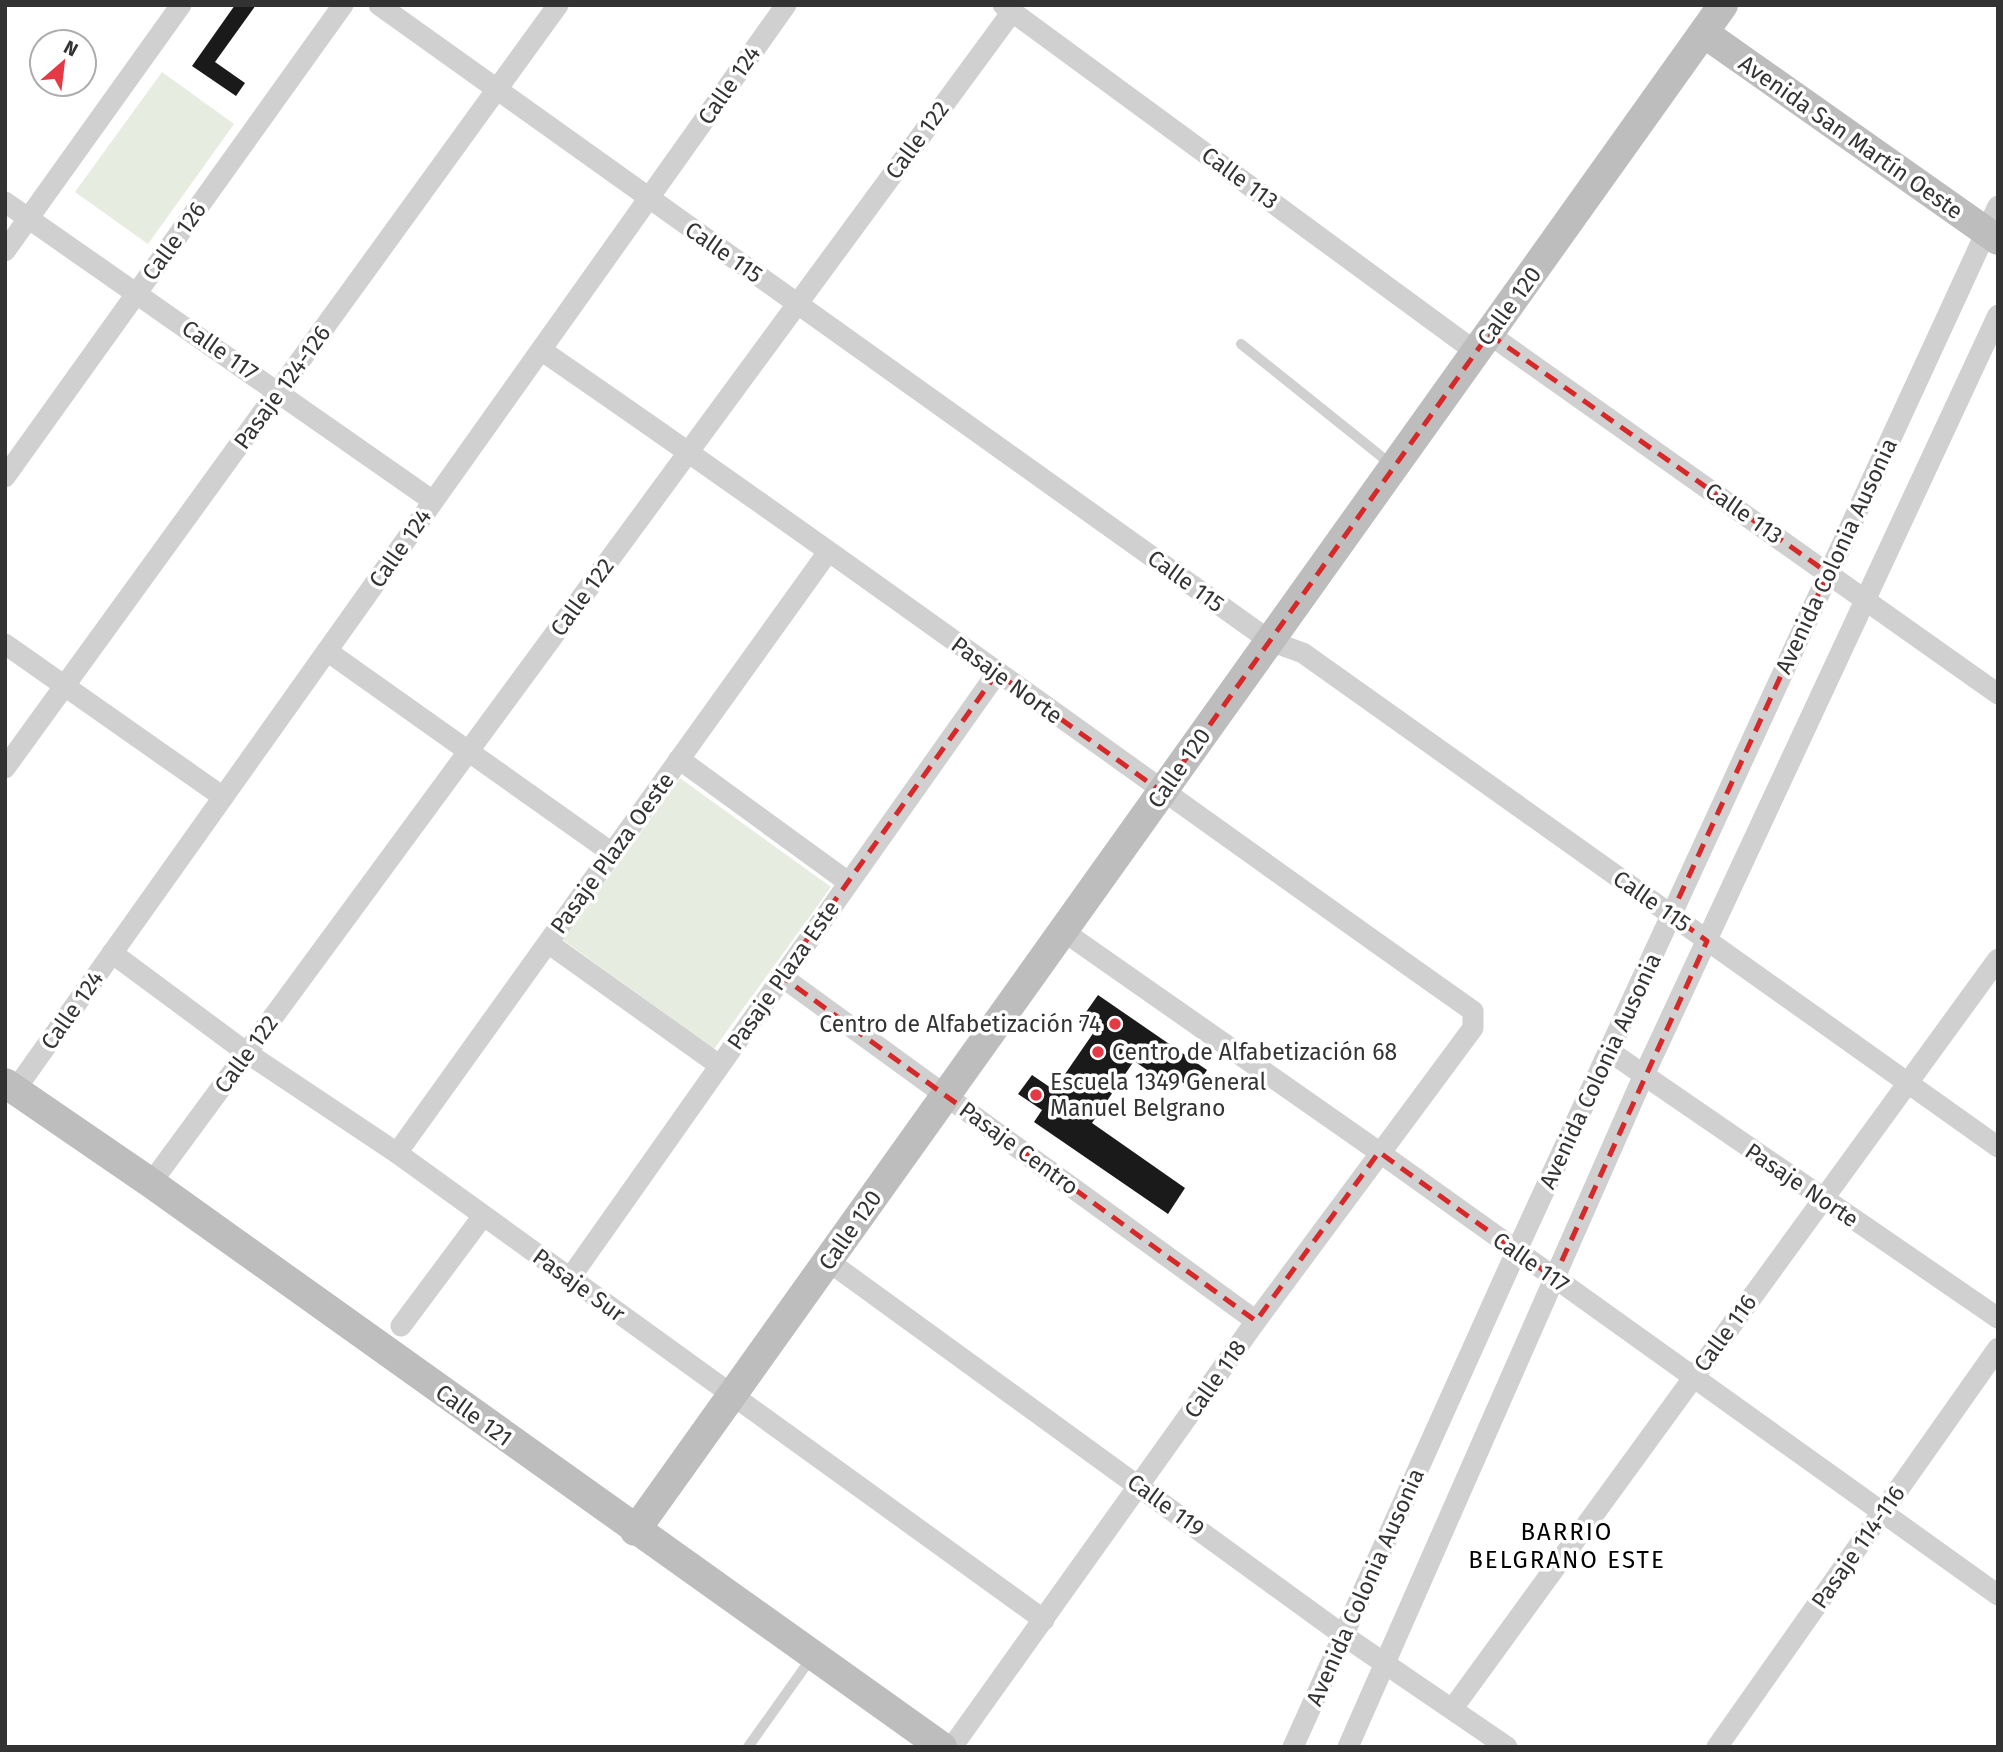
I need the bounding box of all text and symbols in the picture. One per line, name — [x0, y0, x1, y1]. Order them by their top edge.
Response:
north arrow — [28, 28, 98, 98]
text: N — [60, 35, 82, 62]
street label: Calle 124 — [692, 40, 766, 130]
street label: Avenida San Martín Oeste — [1734, 49, 1968, 225]
street label: Calle 122 — [879, 96, 955, 184]
street label: Calle 113 — [1196, 141, 1284, 215]
street label: Calle 126 — [136, 196, 212, 286]
street label: Calle 115 — [680, 215, 768, 289]
street label: Calle 120 — [1471, 261, 1547, 351]
street label: Calle 117 — [176, 314, 264, 386]
street label: Pasaje 124-126 — [228, 320, 336, 454]
street label: Avenida Colonia Ausonia — [1769, 434, 1903, 678]
street label: Calle 113 — [1700, 476, 1788, 550]
street label: Calle 124 — [363, 503, 437, 593]
street label: Calle 115 — [1142, 544, 1230, 618]
street label: Calle 122 — [544, 553, 620, 641]
street label: Pasaje Norte — [946, 630, 1068, 730]
street label: Calle 120 — [1141, 723, 1217, 813]
street label: Pasaje Plaza Oeste — [544, 767, 680, 939]
street label: Calle 115 — [1608, 864, 1696, 938]
street label: Pasaje Plaza Este — [721, 895, 845, 1055]
street label: Avenida Colonia Ausonia — [1533, 949, 1667, 1193]
street label: Calle 124 — [35, 965, 109, 1055]
street label: Calle 122 — [208, 1010, 284, 1098]
place label: Centro de Alfabetización 74 — [819, 1010, 1101, 1038]
marker: Centro de Alfabetización 74 — [1107, 1016, 1123, 1032]
place label: Centro de Alfabetización 68 — [1112, 1038, 1397, 1066]
marker: Centro de Alfabetización 68 — [1090, 1044, 1106, 1060]
place label: Escuela 1349 General Manuel Belgrano — [1050, 1068, 1267, 1122]
marker: Escuela 1349 General Manuel Belgrano — [1028, 1087, 1044, 1103]
street label: Pasaje Centro — [954, 1095, 1084, 1201]
street label: Pasaje Norte — [1740, 1137, 1864, 1233]
street label: Calle 120 — [812, 1185, 888, 1275]
street label: Calle 117 — [1487, 1226, 1575, 1298]
street label: Pasaje Sur — [527, 1242, 631, 1328]
street label: Calle 116 — [1688, 1289, 1762, 1377]
street label: Calle 118 — [1178, 1334, 1252, 1424]
street label: Calle 121 — [430, 1378, 518, 1452]
street label: Avenida Colonia Ausonia — [1300, 1464, 1430, 1710]
street label: Calle 119 — [1122, 1468, 1210, 1542]
street label: Pasaje 114-116 — [1805, 1480, 1911, 1614]
district label: BARRIO BELGRANO ESTE — [1468, 1518, 1666, 1574]

